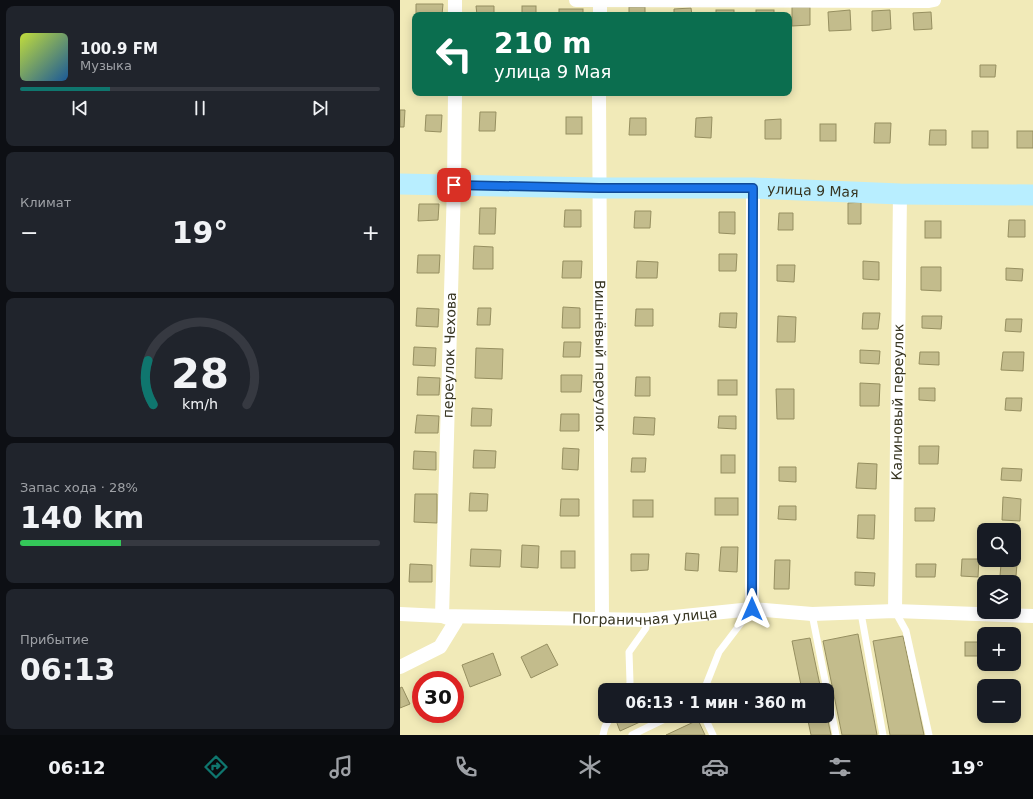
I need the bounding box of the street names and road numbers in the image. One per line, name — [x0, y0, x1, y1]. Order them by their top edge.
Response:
street label: улица 9 Мая — [767, 181, 859, 200]
street label: Вишнёвый переулок — [592, 280, 609, 432]
street label: переулок Чехова — [440, 292, 459, 418]
street label: Калиновый переулок — [889, 324, 906, 481]
street label: Пограничная улица — [572, 605, 718, 628]

